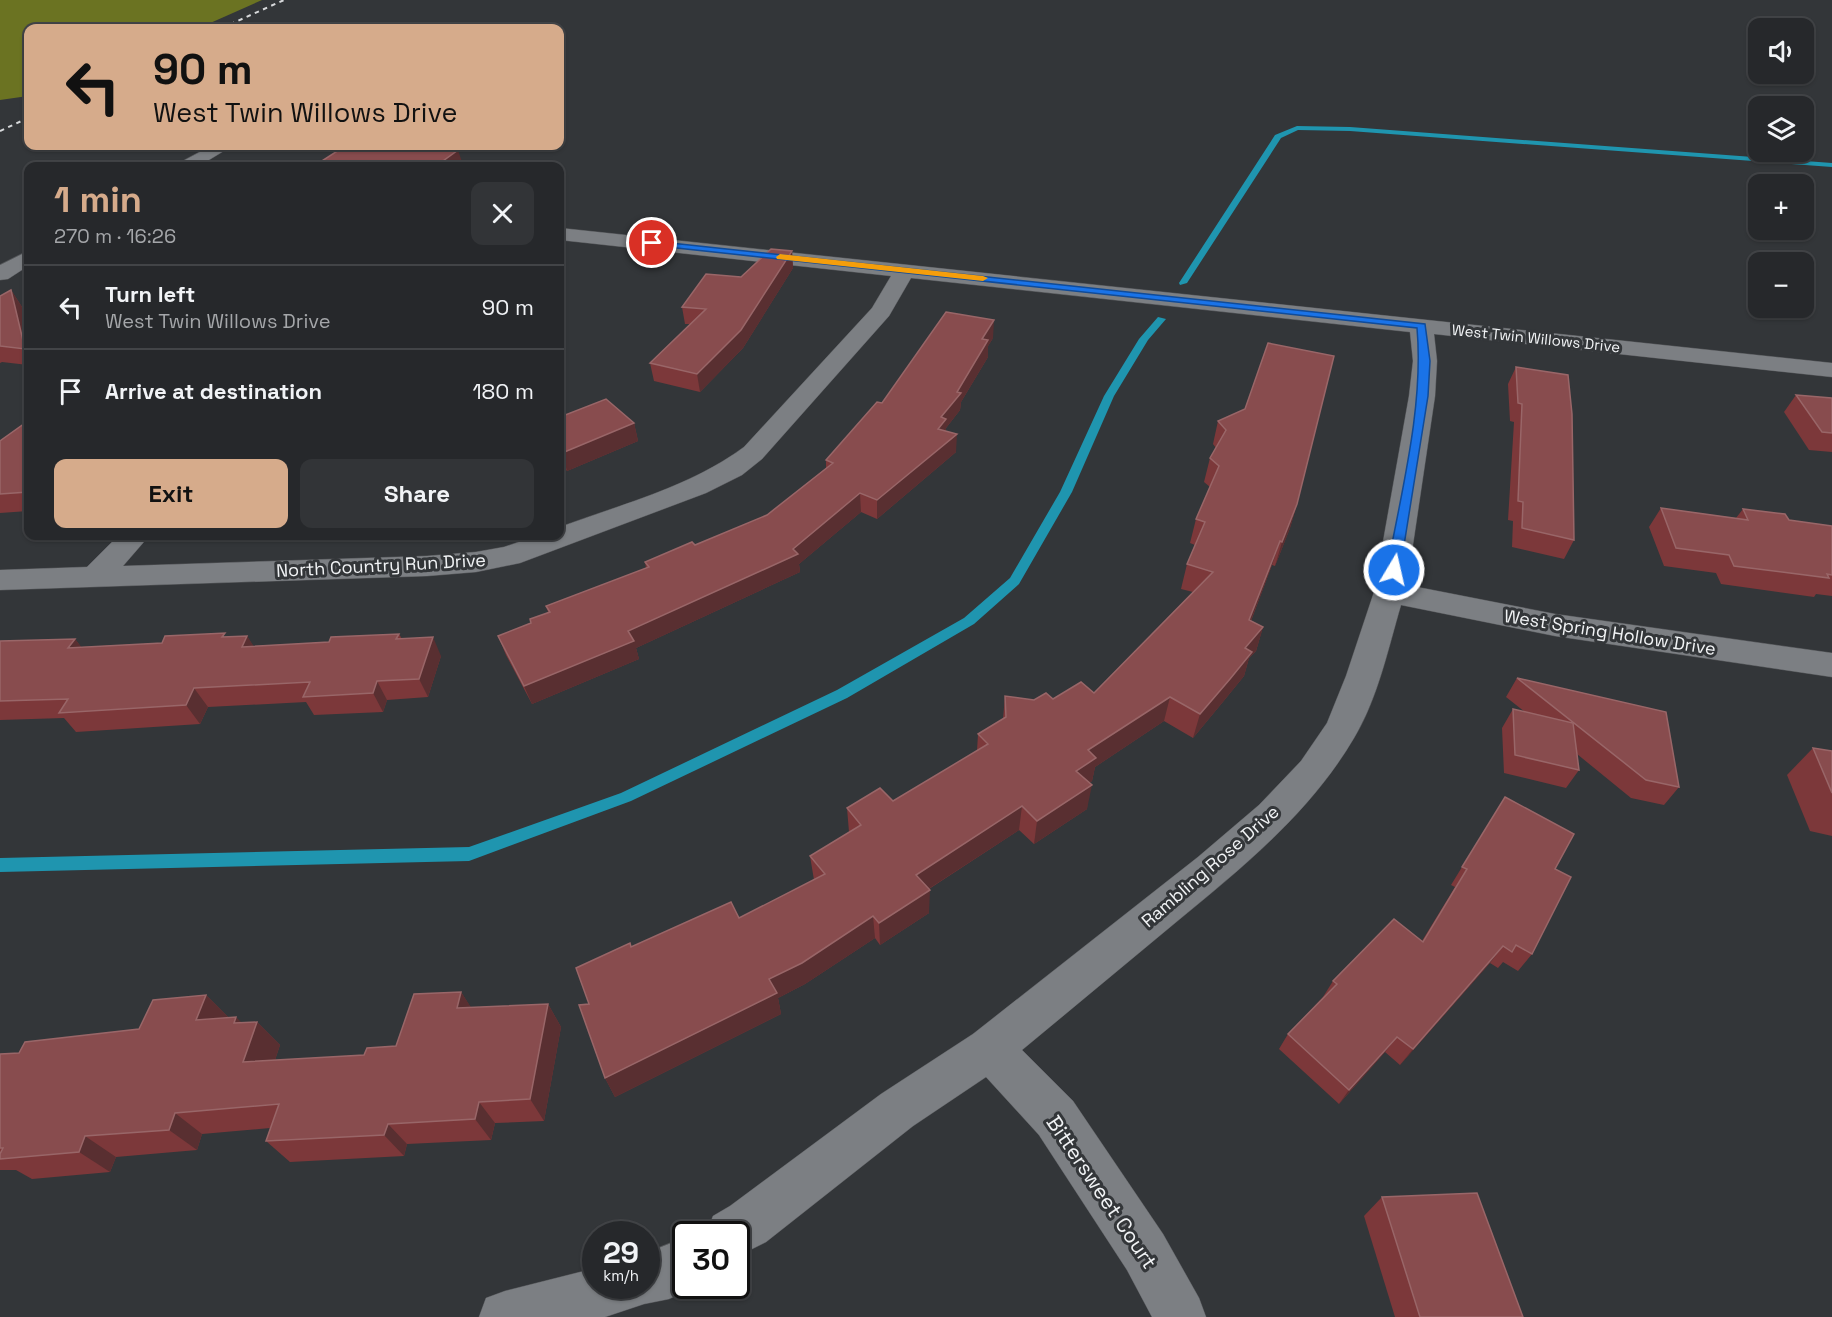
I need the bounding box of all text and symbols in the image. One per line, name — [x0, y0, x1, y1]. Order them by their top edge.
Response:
map controls — [1748, 18, 1814, 318]
button: sound — [1748, 18, 1814, 84]
text: 90 m — [153, 43, 253, 96]
icon: left — [54, 48, 132, 126]
text: West Twin Willows Drive — [153, 95, 457, 130]
button: layers — [1748, 96, 1814, 162]
button: + — [1748, 174, 1814, 240]
text: 1 min — [54, 177, 142, 223]
button: close — [471, 182, 534, 245]
pin — [626, 217, 677, 268]
text: 270 m · 16:26 — [54, 223, 176, 249]
icon: arrive — [635, 226, 668, 259]
button: − — [1748, 252, 1814, 318]
text: Turn left — [105, 280, 195, 308]
icon: left — [54, 291, 87, 324]
text: 90 m — [482, 293, 534, 321]
text: West Twin Willows Drive — [105, 308, 331, 334]
street label: West Twin Willows Drive — [1451, 320, 1621, 356]
icon: arrive — [54, 375, 87, 408]
text: Arrive at destination — [105, 377, 322, 405]
text: 180 m — [472, 377, 534, 405]
button: Exit — [54, 459, 288, 528]
button: Share — [300, 459, 534, 528]
position arrow — [1362, 538, 1426, 602]
street label: North Country Run Drive — [275, 548, 487, 582]
street label: West Spring Hollow Drive — [1502, 604, 1718, 660]
street label: Rambling Rose Drive — [1136, 800, 1284, 932]
street label: Bittersweet Court — [1041, 1110, 1163, 1274]
speed limit sign: 30 — [672, 1221, 750, 1299]
text: 29 — [603, 1233, 639, 1272]
text: km/h — [603, 1266, 639, 1285]

